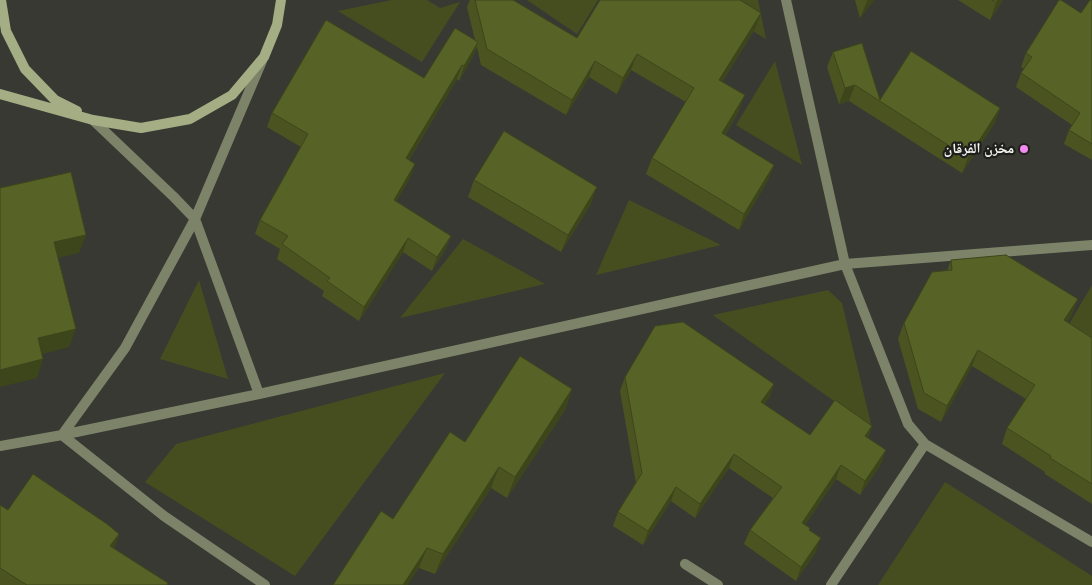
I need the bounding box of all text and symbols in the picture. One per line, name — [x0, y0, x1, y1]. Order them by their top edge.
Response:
place label: مخزن الفرقان — [944, 141, 1014, 157]
marker: مخزن الفرقان — [1018, 143, 1030, 155]

